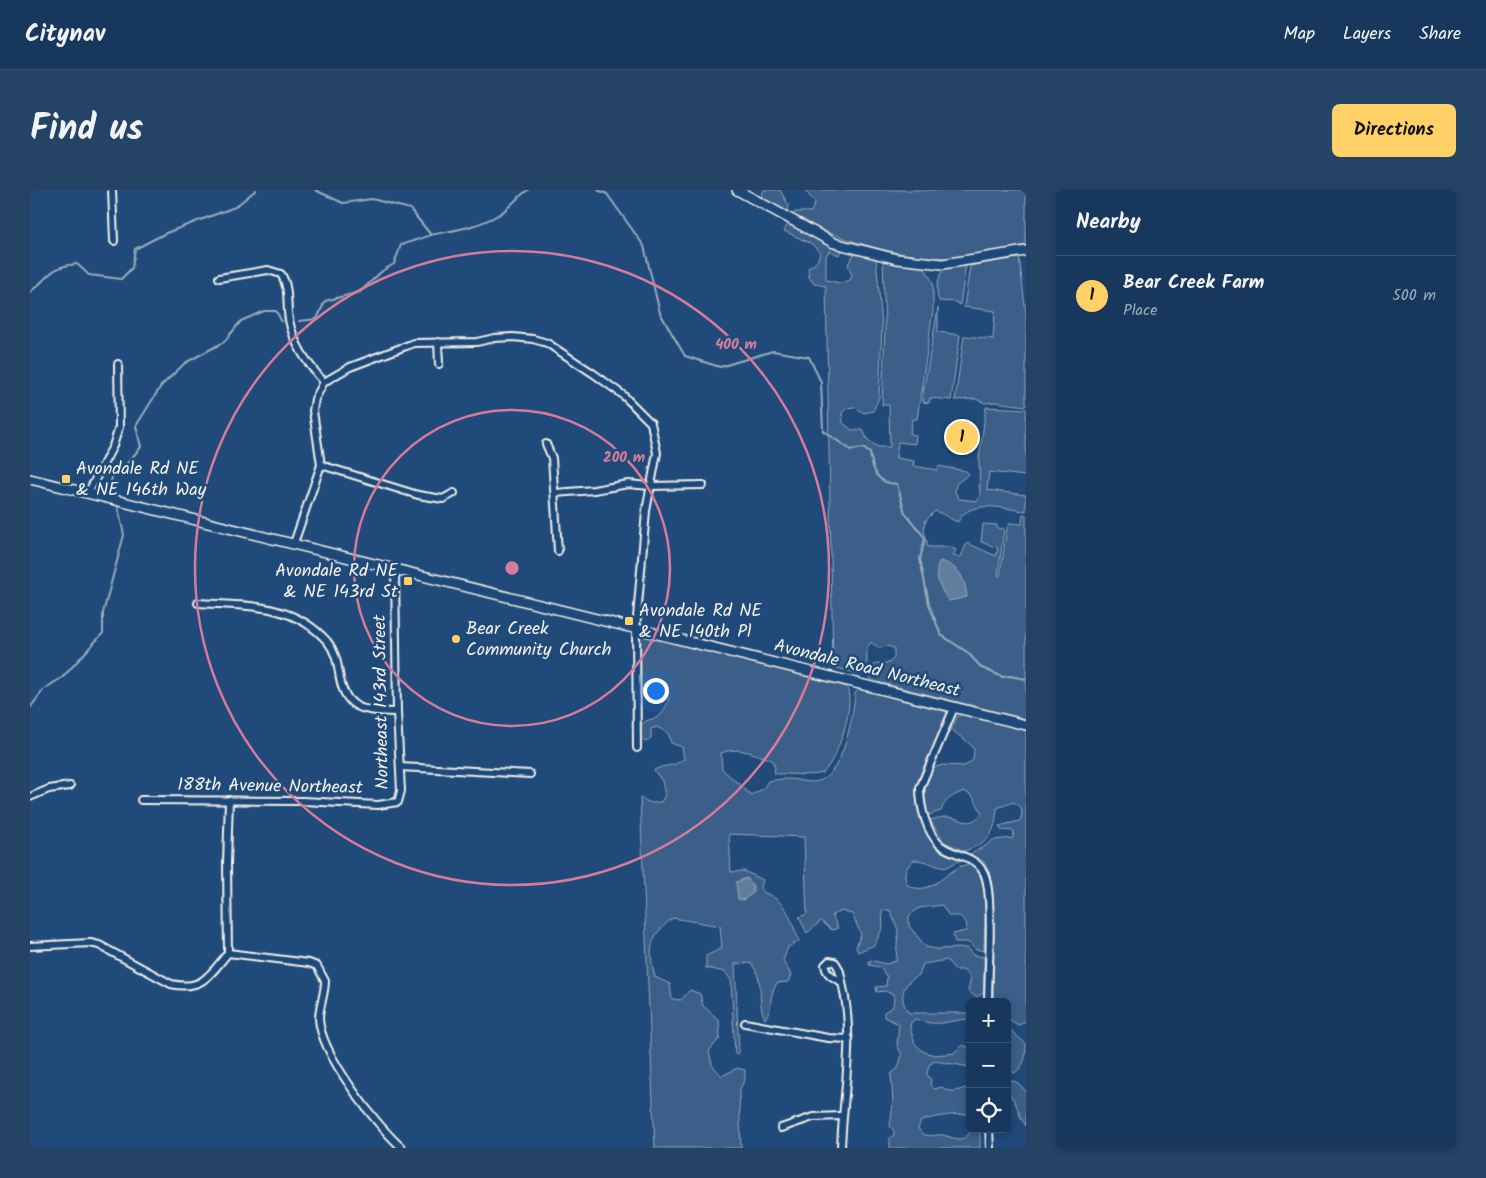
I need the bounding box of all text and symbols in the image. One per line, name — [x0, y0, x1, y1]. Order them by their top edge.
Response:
text: Citynav — [25, 15, 105, 54]
text: Map — [1284, 20, 1315, 49]
text: Layers — [1343, 20, 1391, 49]
text: Share — [1419, 20, 1461, 49]
text: Find us — [30, 102, 143, 158]
button: Directions — [1332, 104, 1456, 157]
text: Nearby — [1076, 206, 1141, 239]
text: Bear Creek Farm — [1123, 268, 1264, 298]
text: 1 — [1090, 283, 1094, 308]
text: 500 m — [1392, 283, 1436, 308]
text: Place — [1123, 298, 1157, 323]
text: 400 m — [715, 333, 757, 357]
pin: 1 — [946, 418, 978, 456]
text: 200 m — [603, 446, 645, 470]
place label: Avondale Rd NE & NE 146th Way — [76, 455, 207, 505]
marker: Avondale Rd NE & NE 146th Way — [60, 473, 72, 485]
place label: Avondale Rd NE & NE 143rd St — [275, 557, 399, 607]
centre of rings — [503, 559, 521, 577]
marker: Avondale Rd NE & NE 143rd St — [402, 575, 414, 587]
place label: Avondale Rd NE & NE 140th Pl — [639, 597, 762, 647]
street label: Northeast 143rd Street — [366, 613, 398, 790]
place label: Bear Creek Community Church — [466, 615, 611, 665]
marker: Avondale Rd NE & NE 140th Pl — [623, 615, 635, 627]
street label: Avondale Road Northeast — [771, 632, 964, 706]
marker: Bear Creek Community Church — [450, 633, 462, 645]
your location — [643, 678, 669, 704]
street label: 188th Avenue Northeast — [177, 771, 364, 803]
map controls — [966, 998, 1011, 1133]
button: + — [966, 998, 1011, 1043]
button: − — [966, 1043, 1011, 1088]
button: locate — [966, 1088, 1011, 1133]

